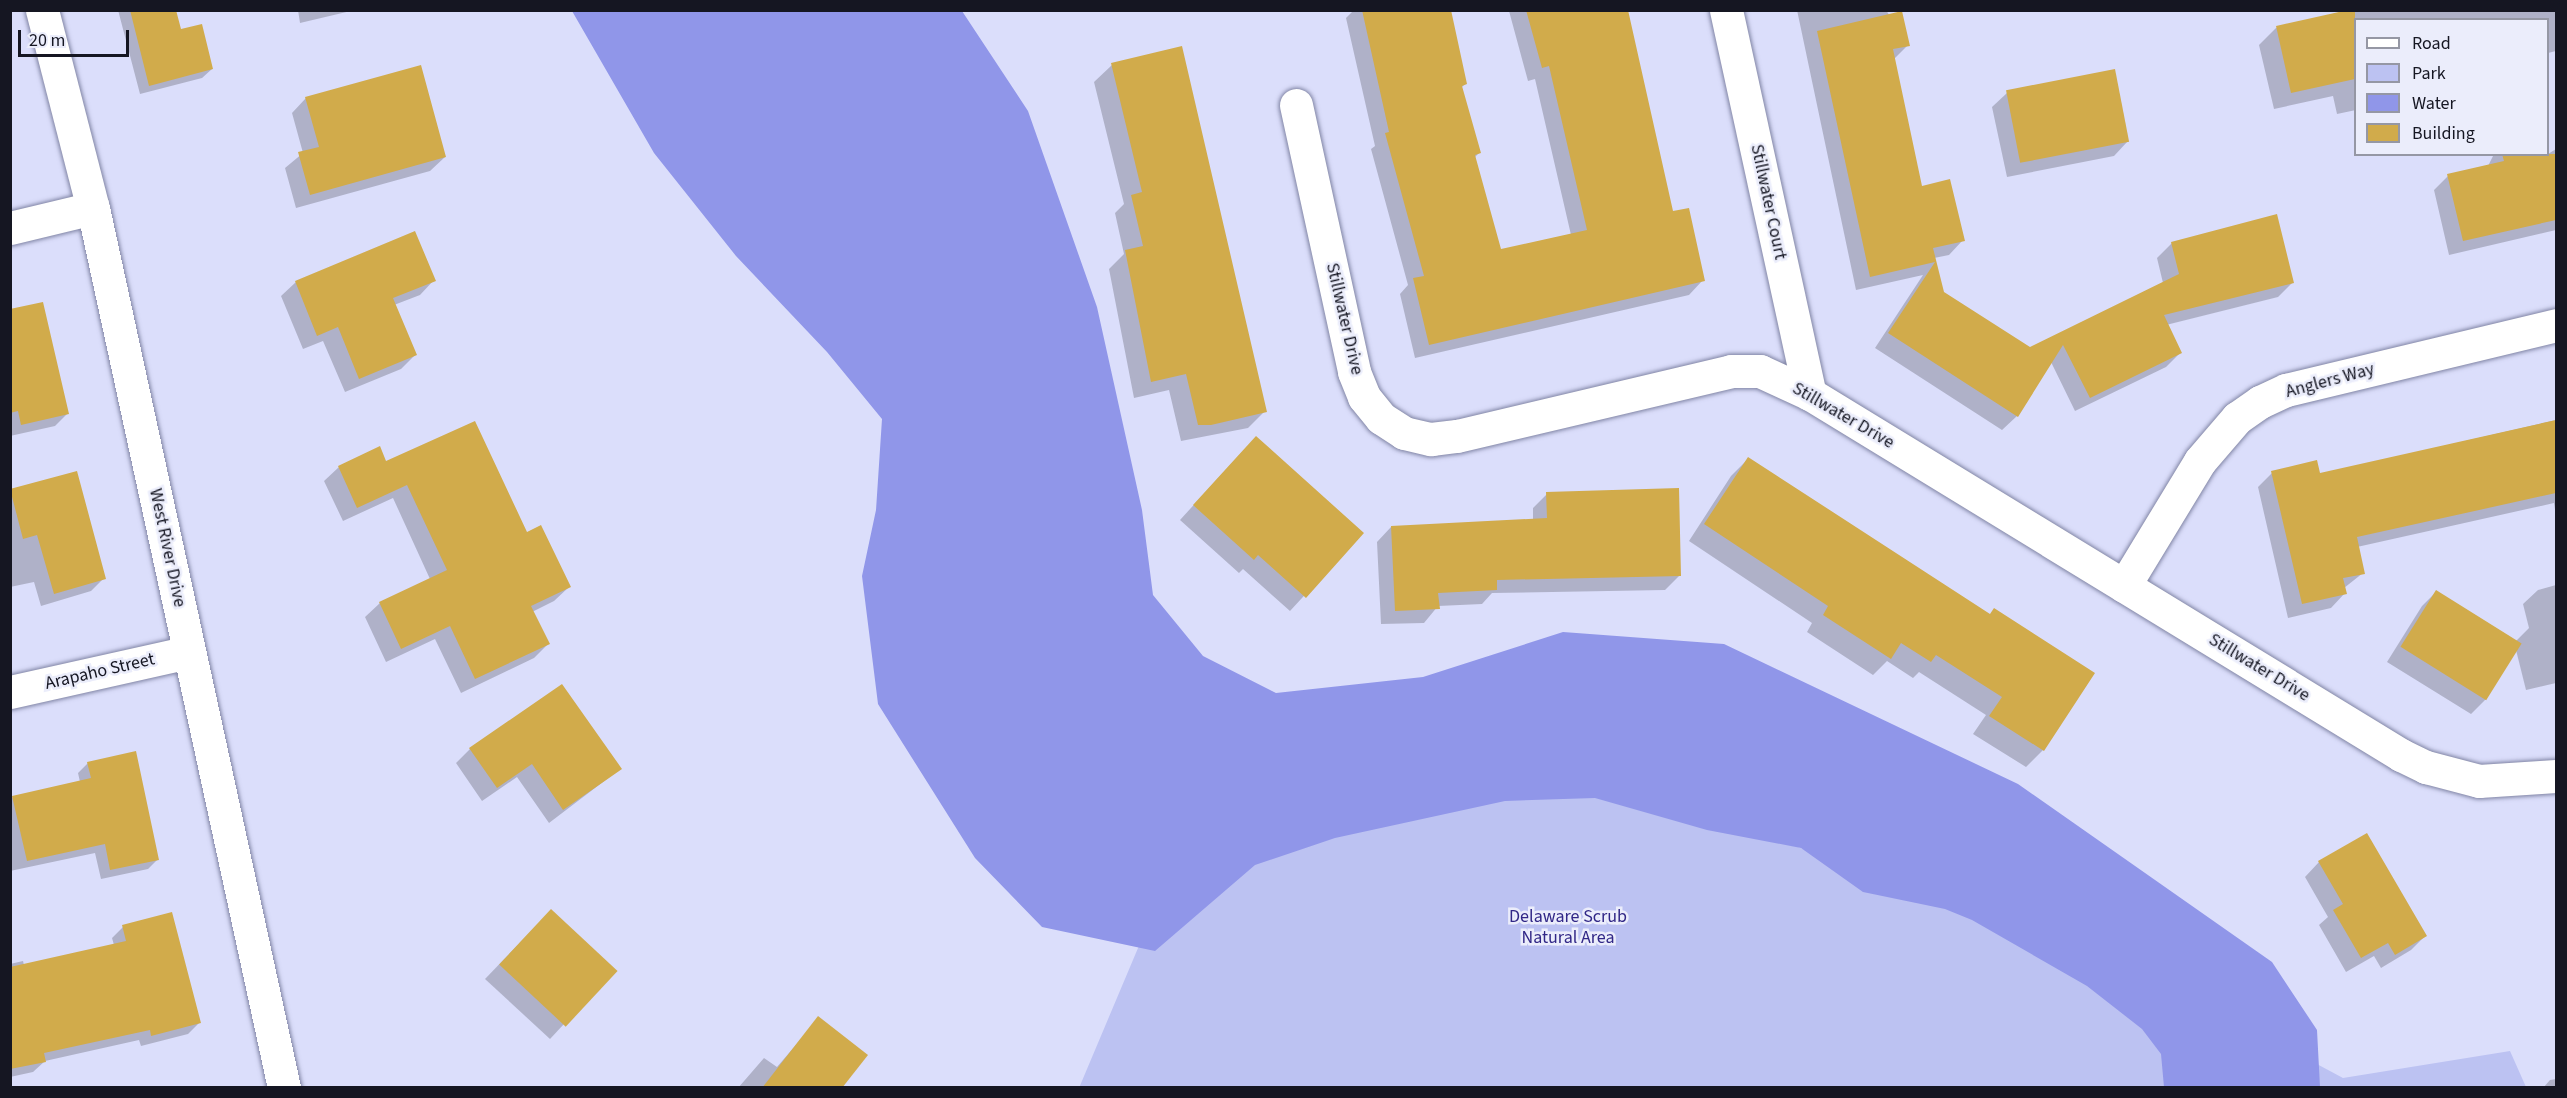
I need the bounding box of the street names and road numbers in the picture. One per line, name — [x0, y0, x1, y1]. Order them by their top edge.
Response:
street label: Stillwater Court — [1745, 142, 1791, 262]
street label: Stillwater Drive — [1321, 261, 1367, 377]
street label: Anglers Way — [2283, 359, 2377, 403]
street label: Stillwater Drive — [1788, 378, 1898, 454]
street label: West River Drive — [144, 487, 190, 609]
street label: Stillwater Drive — [2205, 629, 2313, 707]
street label: Arapaho Street — [43, 649, 157, 695]

